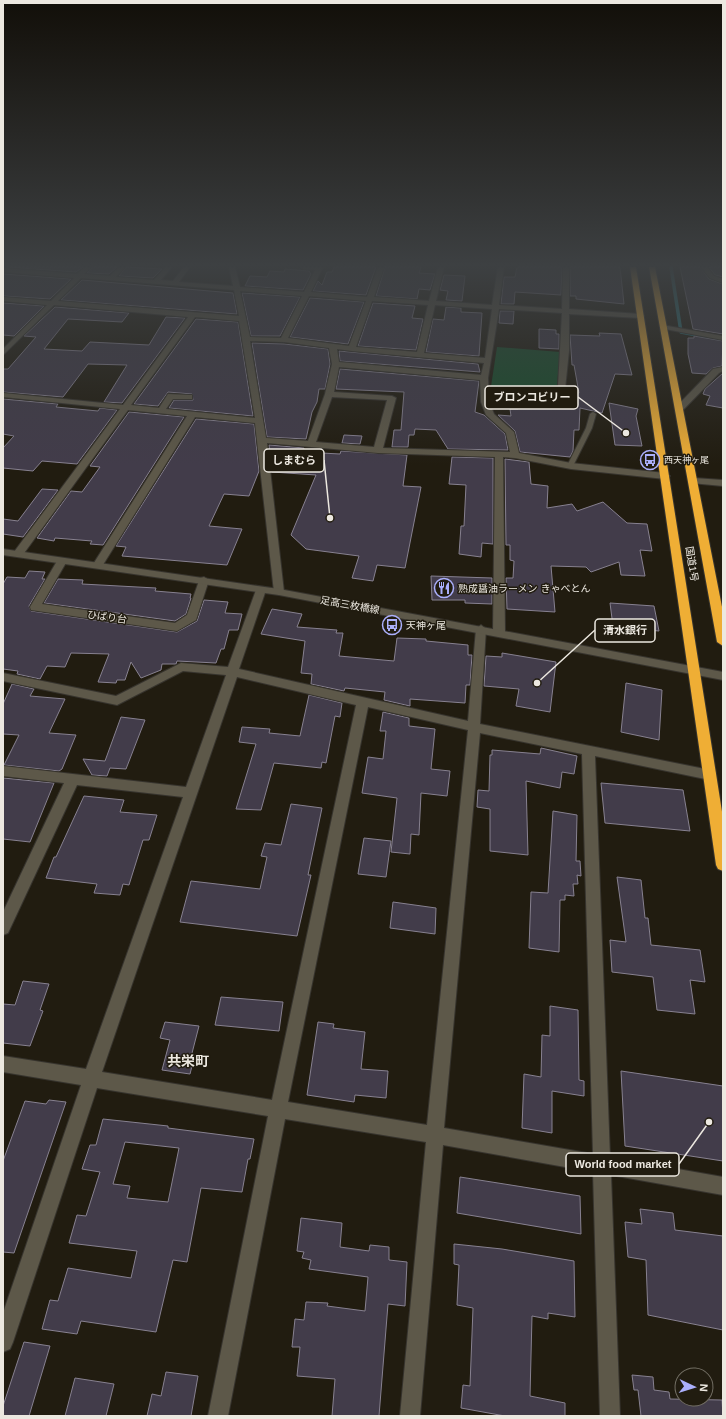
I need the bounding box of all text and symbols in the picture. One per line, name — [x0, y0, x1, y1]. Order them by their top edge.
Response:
callout: ブロンコビリー — [485, 386, 578, 409]
text: ブロンコビリー — [494, 391, 571, 403]
callout: しまむら — [264, 449, 324, 472]
bus stop icon: 西天神ヶ尾 — [639, 449, 661, 471]
text: しまむら — [272, 454, 316, 466]
place label: 西天神ヶ尾 — [664, 455, 709, 465]
street label: 国道1号 — [684, 546, 700, 582]
restaurant icon: 熟成醤油ラーメン きゃべとん — [433, 577, 455, 599]
place label: 熟成醤油ラーメン きゃべとん — [458, 583, 590, 594]
street label: 足高三枚橋線 — [320, 594, 380, 616]
street label: ひばり台 — [86, 609, 128, 625]
bus stop icon: 天神ヶ尾 — [381, 614, 403, 636]
callout: 清水銀行 — [595, 619, 655, 642]
place label: 天神ヶ尾 — [406, 620, 446, 631]
text: 清水銀行 — [603, 624, 647, 636]
district label: 共栄町 — [167, 1053, 209, 1069]
callout: World food market — [566, 1153, 679, 1176]
text: World food market — [575, 1158, 672, 1170]
north arrow — [674, 1367, 714, 1407]
text: N — [698, 1383, 710, 1392]

